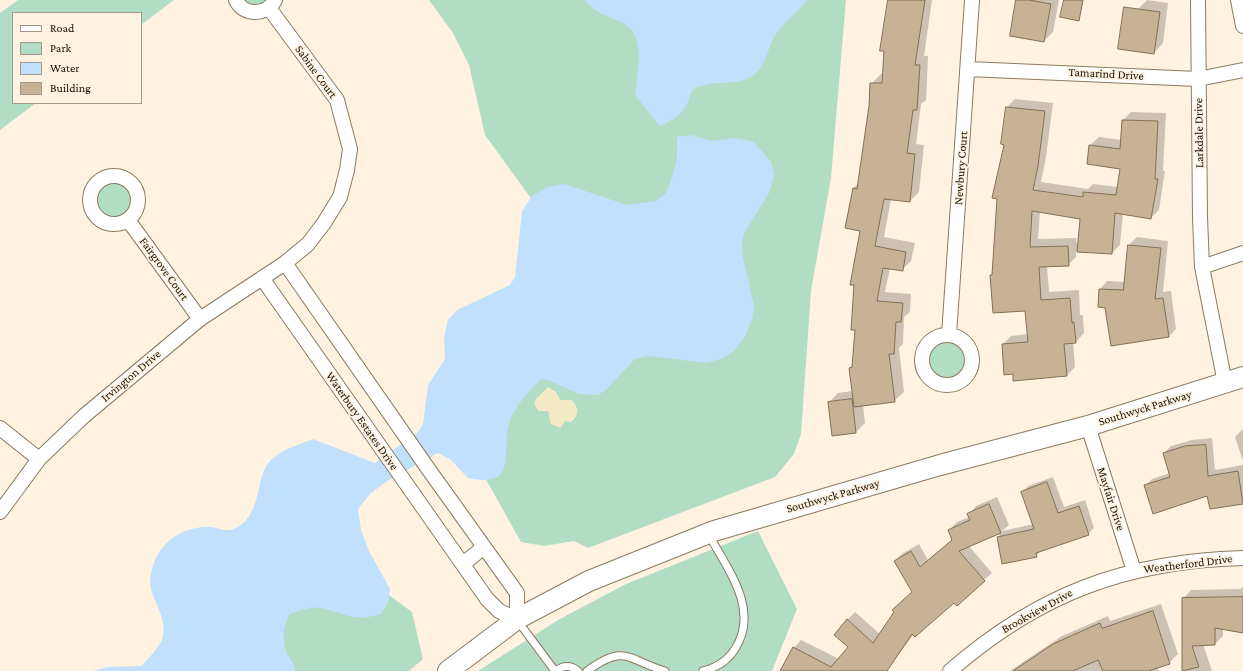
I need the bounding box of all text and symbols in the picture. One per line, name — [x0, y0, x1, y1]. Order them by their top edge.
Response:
legend — [12, 12, 142, 104]
text: Road — [50, 21, 74, 35]
text: Park — [50, 41, 71, 55]
street label: Sabine Court — [292, 43, 340, 101]
text: Water — [50, 61, 79, 75]
street label: Tamarind Drive — [1068, 65, 1144, 83]
text: Building — [50, 81, 91, 95]
street label: Larkdale Drive — [1191, 98, 1207, 168]
street label: Newbury Court — [951, 131, 971, 205]
street label: Fairgrove Court — [136, 235, 192, 303]
street label: Irvington Drive — [98, 347, 164, 405]
street label: Waterbury Estates Drive — [323, 369, 401, 473]
street label: Southwyck Parkway — [1097, 387, 1193, 429]
street label: Mayfair Drive — [1094, 465, 1128, 533]
street label: Southwyck Parkway — [785, 476, 881, 516]
street label: Weatherford Drive — [1143, 551, 1233, 577]
street label: Brookview Drive — [999, 586, 1075, 636]

